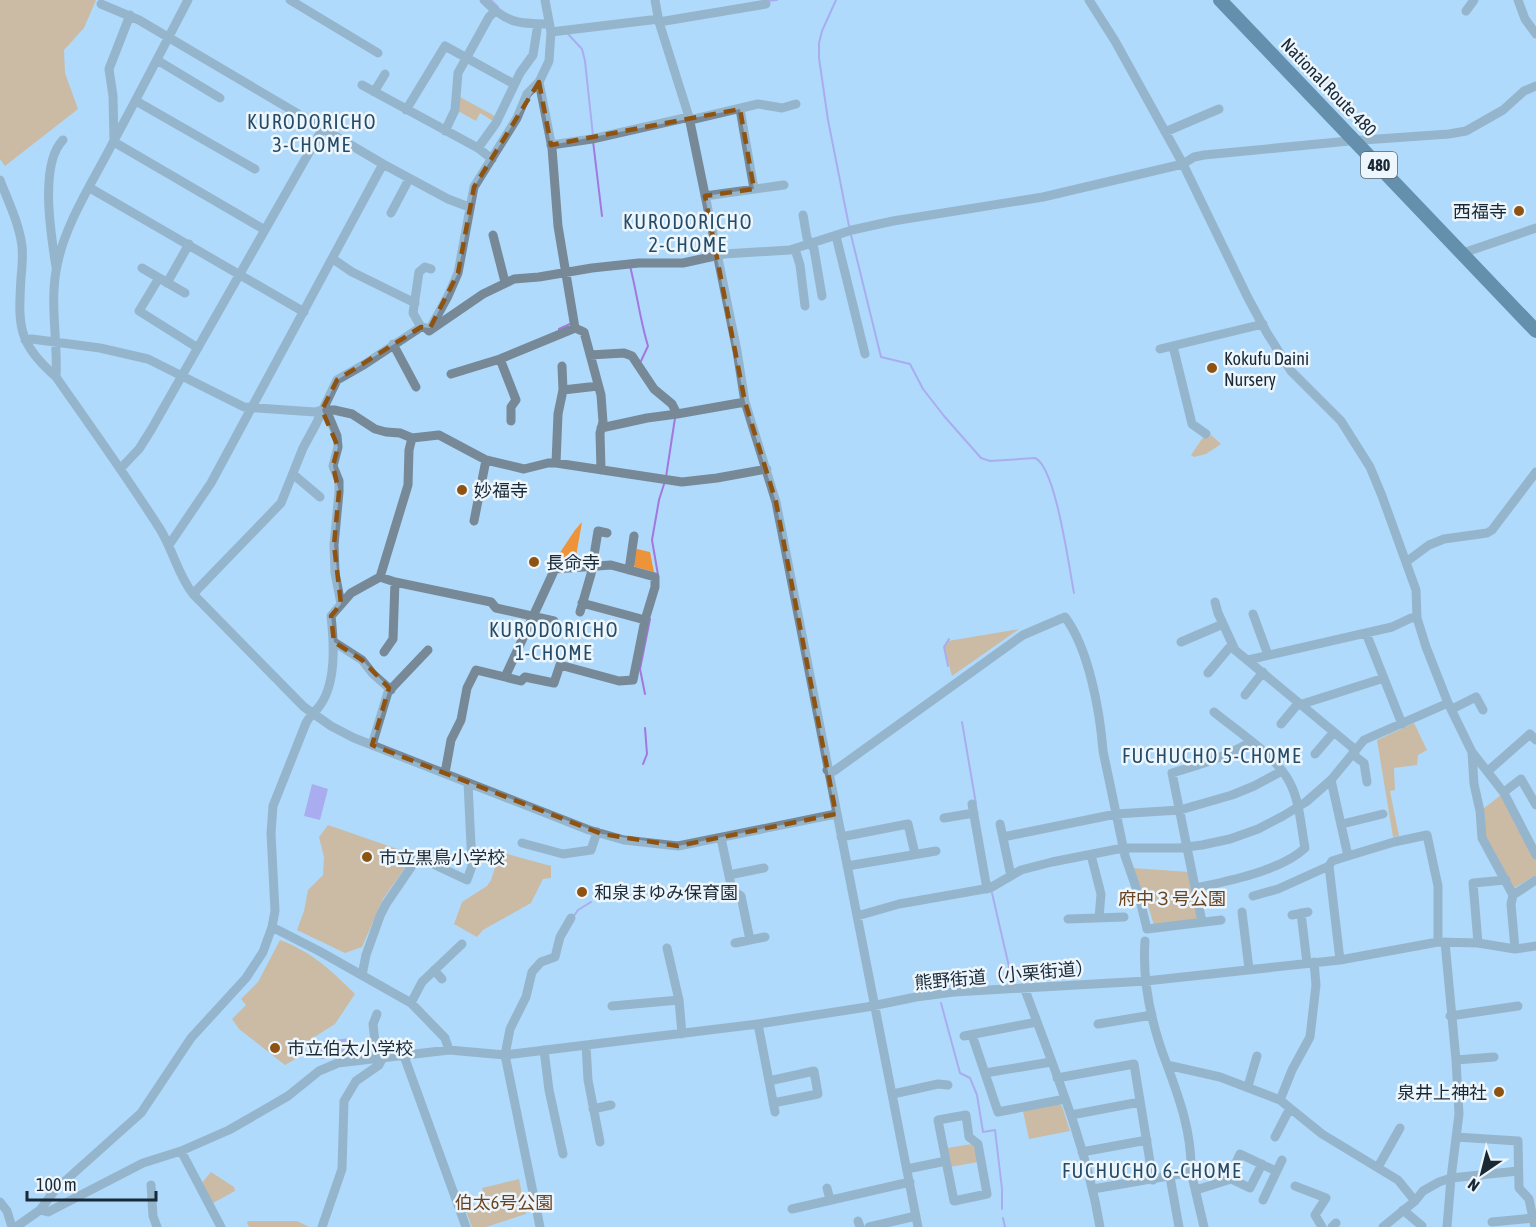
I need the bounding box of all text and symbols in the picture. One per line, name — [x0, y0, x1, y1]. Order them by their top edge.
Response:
street label: National Route 480 — [1277, 34, 1381, 140]
district label: KURODORICHO 3-CHOME — [247, 110, 377, 156]
road number: 480 — [1361, 152, 1397, 178]
place label: 西福寺 — [1453, 201, 1507, 222]
marker: 西福寺 — [1512, 204, 1526, 218]
district label: KURODORICHO 2-CHOME — [623, 210, 753, 256]
place label: Kokufu Daini Nursery — [1224, 348, 1309, 390]
marker: Kokufu Daini Nursery — [1205, 361, 1219, 375]
place label: 妙福寺 — [474, 480, 528, 501]
marker: 妙福寺 — [455, 483, 469, 497]
place label: 長命寺 — [546, 552, 600, 573]
marker: 長命寺 — [527, 555, 541, 569]
district label: KURODORICHO 1-CHOME — [489, 618, 619, 664]
district label: FUCHUCHO 5-CHOME — [1122, 744, 1302, 767]
place label: 市立黒鳥小学校 — [379, 847, 505, 868]
marker: 市立黒鳥小学校 — [360, 850, 374, 864]
place label: 和泉まゆみ保育園 — [594, 882, 738, 903]
marker: 和泉まゆみ保育園 — [575, 885, 589, 899]
park label: 府中３号公園 — [1118, 888, 1226, 909]
street label: 熊野街道（小栗街道） — [913, 957, 1095, 993]
place label: 市立伯太小学校 — [287, 1038, 413, 1059]
marker: 市立伯太小学校 — [268, 1041, 282, 1055]
place label: 泉井上神社 — [1397, 1082, 1487, 1103]
marker: 泉井上神社 — [1492, 1085, 1506, 1099]
north arrow — [1452, 1143, 1512, 1203]
district label: FUCHUCHO 6-CHOME — [1062, 1159, 1242, 1182]
scale bar — [27, 1164, 156, 1202]
text: 100 m — [36, 1174, 77, 1195]
text: N — [1464, 1175, 1482, 1195]
park label: 伯太6号公園 — [455, 1192, 553, 1213]

